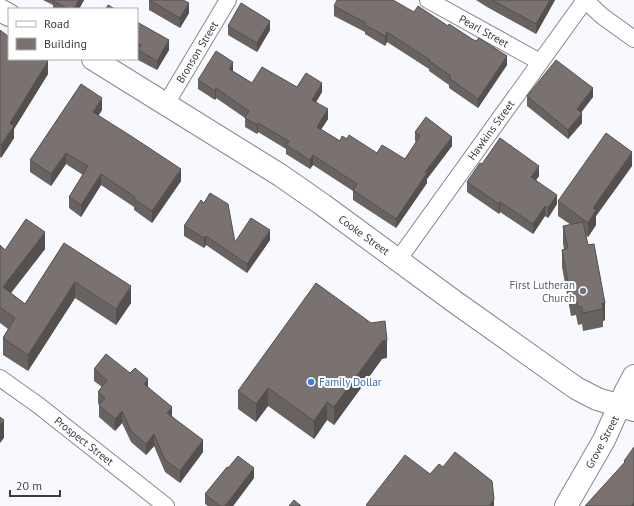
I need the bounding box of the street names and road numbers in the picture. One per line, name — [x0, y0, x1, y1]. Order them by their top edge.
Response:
street label: Pearl Street — [457, 12, 512, 51]
street label: Bronson Street — [173, 18, 221, 85]
street label: Hawkins Street — [465, 97, 518, 163]
street label: Cooke Street — [336, 212, 392, 258]
street label: Grove Street — [582, 413, 622, 471]
street label: Prospect Street — [52, 414, 117, 469]

